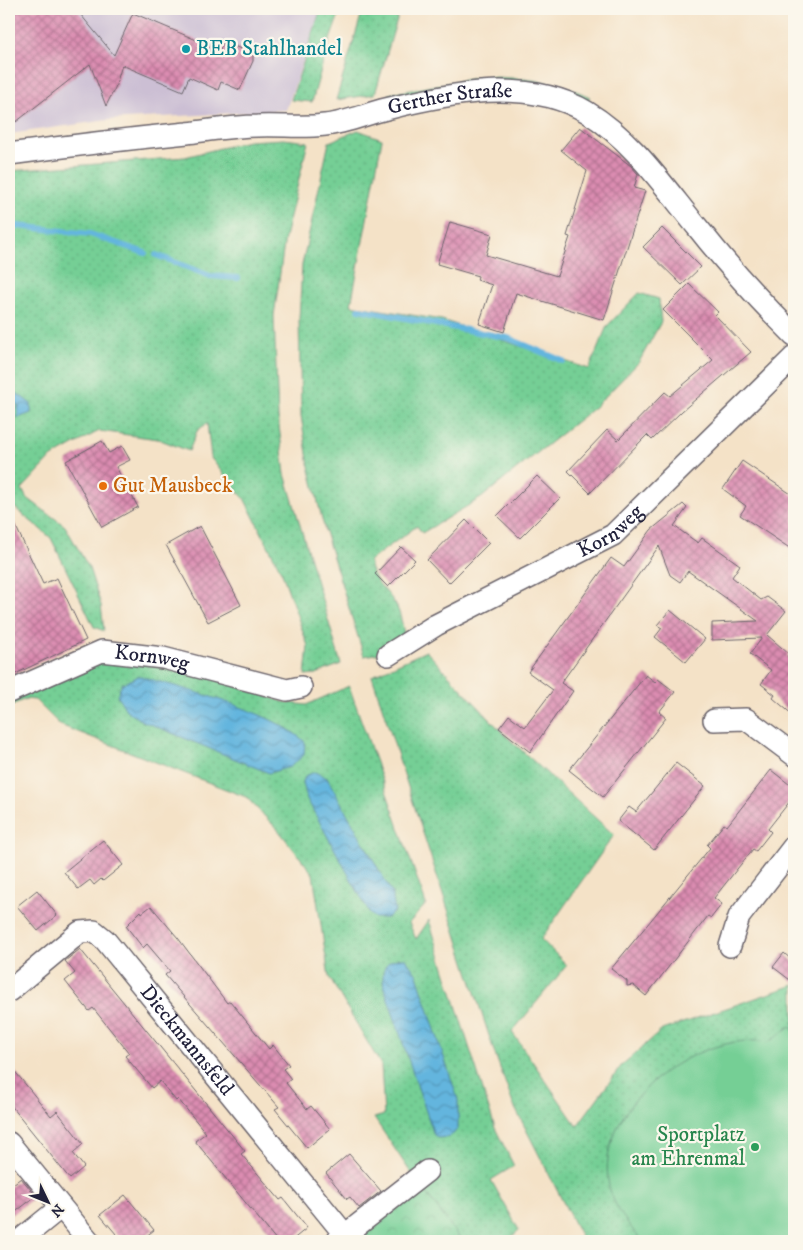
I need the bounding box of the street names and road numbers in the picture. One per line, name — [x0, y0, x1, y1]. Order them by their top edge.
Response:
street label: Gerther Straße — [385, 78, 513, 121]
street label: Kornweg — [573, 499, 650, 564]
street label: Kornweg — [113, 640, 193, 677]
street label: Dieckmannsfeld — [134, 980, 240, 1101]

